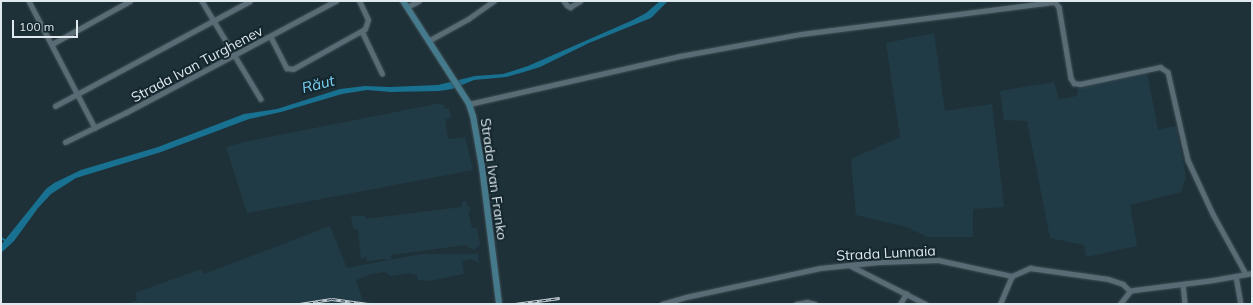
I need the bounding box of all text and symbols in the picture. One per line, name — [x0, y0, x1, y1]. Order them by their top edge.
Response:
scale bar — [14, 12, 80, 38]
text: 100 m — [19, 19, 54, 34]
street label: Strada Ivan Turghenev — [128, 22, 266, 106]
water label: Răut — [300, 71, 336, 97]
street label: Strada Ivan Franko — [477, 117, 511, 241]
street label: Strada Lunnaia — [836, 242, 936, 264]

